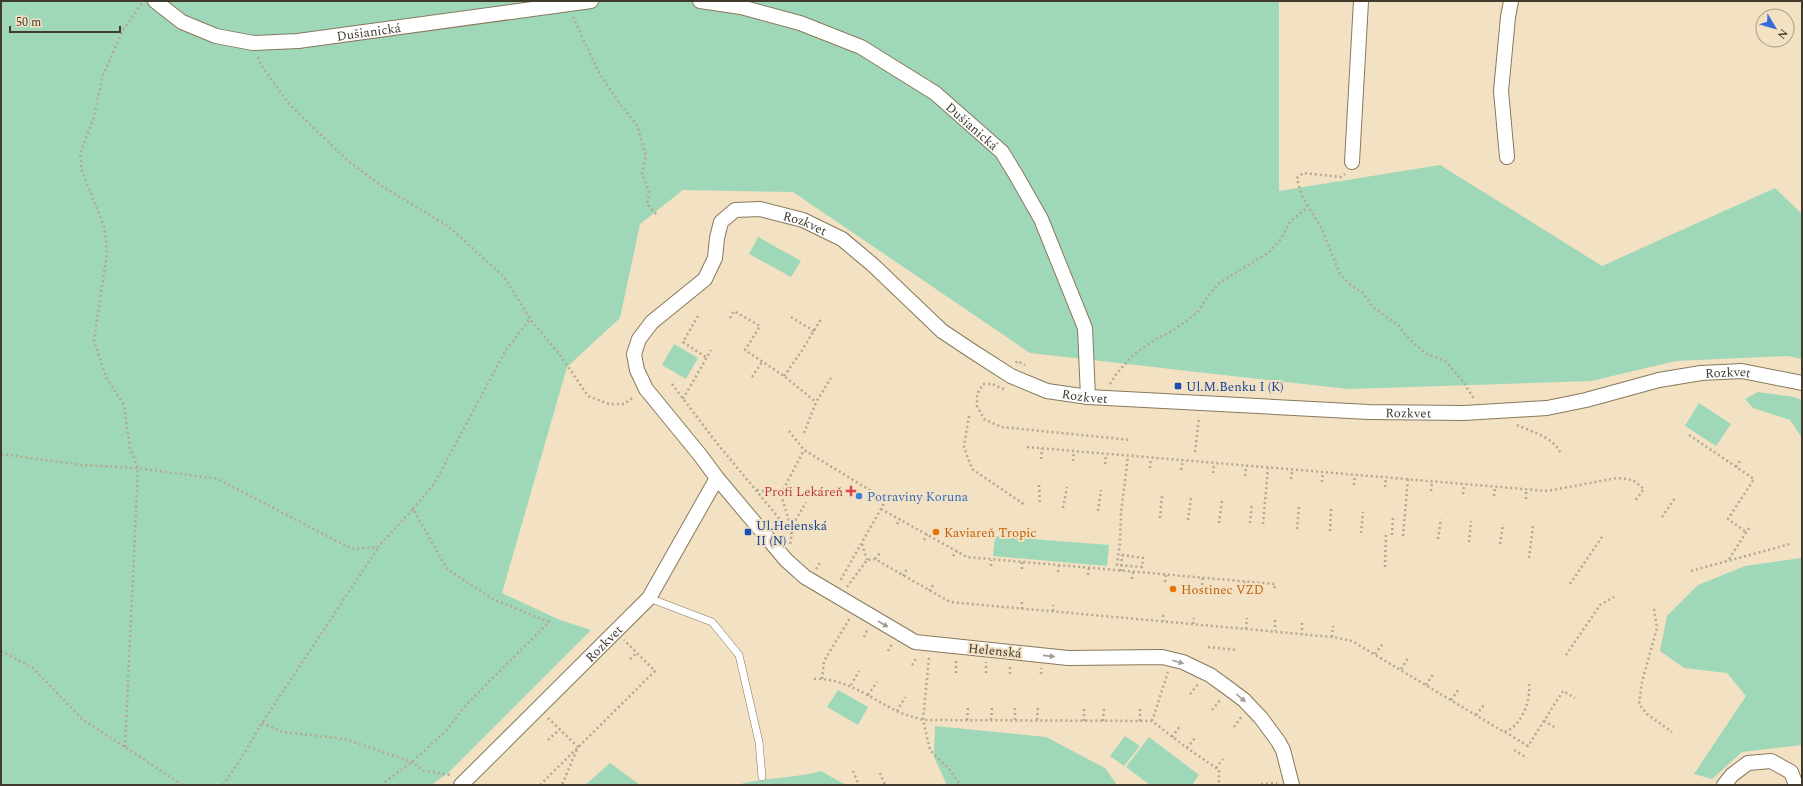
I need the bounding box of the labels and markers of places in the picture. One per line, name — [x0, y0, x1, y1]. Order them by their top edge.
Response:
place label: Ul.M.Benku I (K) — [1186, 377, 1283, 397]
marker: Ul.M.Benku I (K) — [1173, 381, 1183, 391]
place label: Profi Lekáreň — [764, 482, 843, 502]
marker: Profi Lekáreň — [846, 486, 856, 496]
place label: Potraviny Koruna — [867, 487, 969, 507]
marker: Potraviny Koruna — [854, 491, 864, 501]
place label: Ul.Helenská II (N) — [756, 516, 828, 551]
place label: Kaviareň Tropic — [944, 523, 1037, 543]
marker: Ul.Helenská II (N) — [743, 527, 753, 537]
marker: Kaviareň Tropic — [931, 527, 941, 537]
place label: Hostinec VZD — [1181, 580, 1264, 600]
marker: Hostinec VZD — [1168, 584, 1178, 594]

